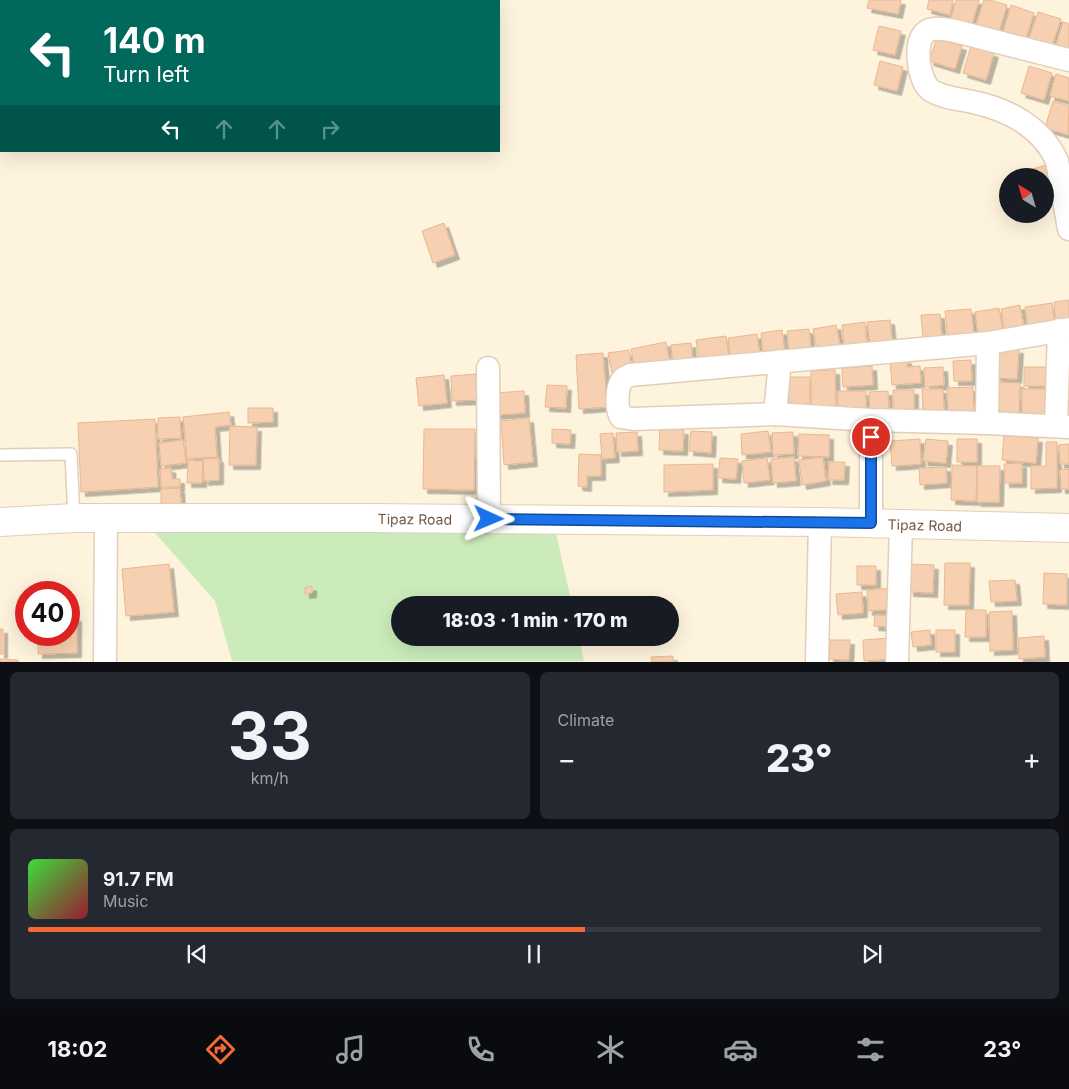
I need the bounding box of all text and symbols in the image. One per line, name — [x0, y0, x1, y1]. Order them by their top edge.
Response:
text: 140 m — [103, 19, 206, 61]
icon: left — [20, 20, 85, 85]
text: Turn left — [103, 61, 189, 87]
icon: left — [157, 115, 185, 143]
icon: ahead — [210, 115, 238, 143]
icon: ahead — [263, 115, 291, 143]
icon: right — [316, 115, 344, 143]
north arrow — [999, 168, 1054, 222]
map controls — [999, 168, 1054, 223]
pin — [850, 416, 892, 458]
icon: arrive — [857, 423, 885, 451]
position arrow — [462, 492, 514, 544]
street label: Tipaz Road — [378, 510, 452, 527]
street label: Tipaz Road — [887, 515, 962, 534]
speed limit sign: 40 — [15, 581, 80, 646]
text: 18:03 · 1 min · 170 m — [442, 609, 628, 632]
text: 33 — [228, 696, 312, 775]
text: Climate — [558, 710, 614, 730]
text: 23° — [766, 735, 833, 781]
text: − — [558, 742, 576, 776]
text: + — [1022, 742, 1041, 776]
text: km/h — [251, 768, 289, 788]
text: 91.7 FM — [103, 868, 174, 891]
text: Music — [103, 891, 148, 911]
icon: previous — [183, 940, 211, 968]
icon: pause — [520, 940, 548, 968]
icon: next — [858, 940, 886, 968]
icon: directions — [203, 1032, 238, 1067]
icon: music — [333, 1032, 368, 1067]
icon: phone — [463, 1032, 498, 1067]
icon: climate — [593, 1032, 628, 1067]
icon: car — [723, 1032, 758, 1067]
icon: filters — [853, 1032, 888, 1067]
text: 18:02 — [48, 1036, 107, 1062]
text: 23° — [983, 1036, 1021, 1062]

